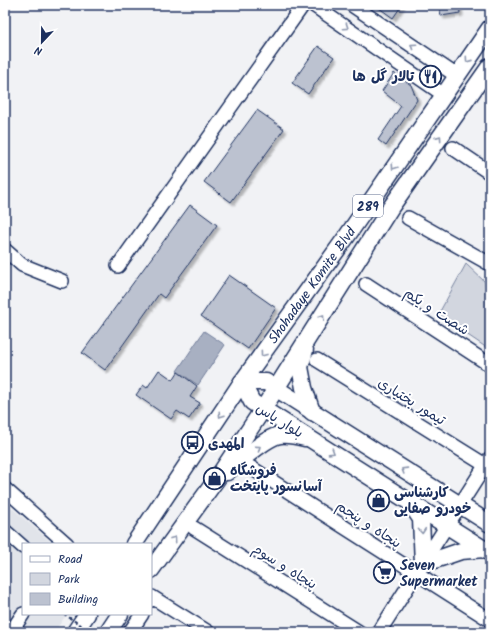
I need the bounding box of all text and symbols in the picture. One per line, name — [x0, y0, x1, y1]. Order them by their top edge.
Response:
north arrow — [22, 22, 62, 62]
one-way arrow — [341, 22, 348, 29]
text: N — [32, 41, 45, 60]
one-way arrow — [410, 43, 417, 51]
one-way arrow — [465, 56, 473, 63]
restaurant icon: تالار گل ها — [417, 63, 443, 89]
place label: تالار گل ها — [353, 66, 415, 88]
one-way arrow — [434, 135, 442, 142]
one-way arrow — [392, 163, 399, 170]
road number: 289 — [353, 195, 383, 217]
street label: Shohadaye Komite Blvd — [263, 222, 363, 349]
street label: شصت و یکم — [399, 282, 473, 341]
one-way arrow — [317, 314, 324, 321]
one-way arrow — [261, 349, 268, 356]
street label: تیمور بختیاری — [373, 372, 450, 432]
street label: بلوار یاس — [251, 398, 308, 444]
one-way arrow — [218, 411, 226, 418]
bus stop icon: المهدی — [180, 430, 206, 456]
place label: المهدی — [208, 433, 245, 455]
one-way arrow — [253, 446, 260, 453]
one-way arrow — [327, 447, 334, 454]
place label: فروشگاه آسانسور پایتخت — [230, 460, 323, 498]
shop icon: فروشگاه آسانسور پایتخت — [201, 465, 227, 491]
one-way arrow — [401, 467, 408, 475]
place label: کارشناسی خودرو صفایی — [394, 482, 471, 520]
shop icon: کارشناسی خودرو صفایی — [365, 487, 391, 513]
street label: پنجاه و پنجم — [331, 495, 406, 554]
one-way arrow — [417, 528, 426, 534]
one-way arrow — [169, 536, 176, 543]
street label: پنجاه و سوم — [248, 538, 321, 595]
legend — [22, 543, 152, 615]
text: Road — [58, 550, 83, 569]
place label: Seven Supermarket — [400, 555, 478, 593]
supermarket icon: Seven Supermarket — [372, 560, 398, 586]
text: Park — [58, 570, 80, 589]
text: Building — [58, 590, 98, 609]

